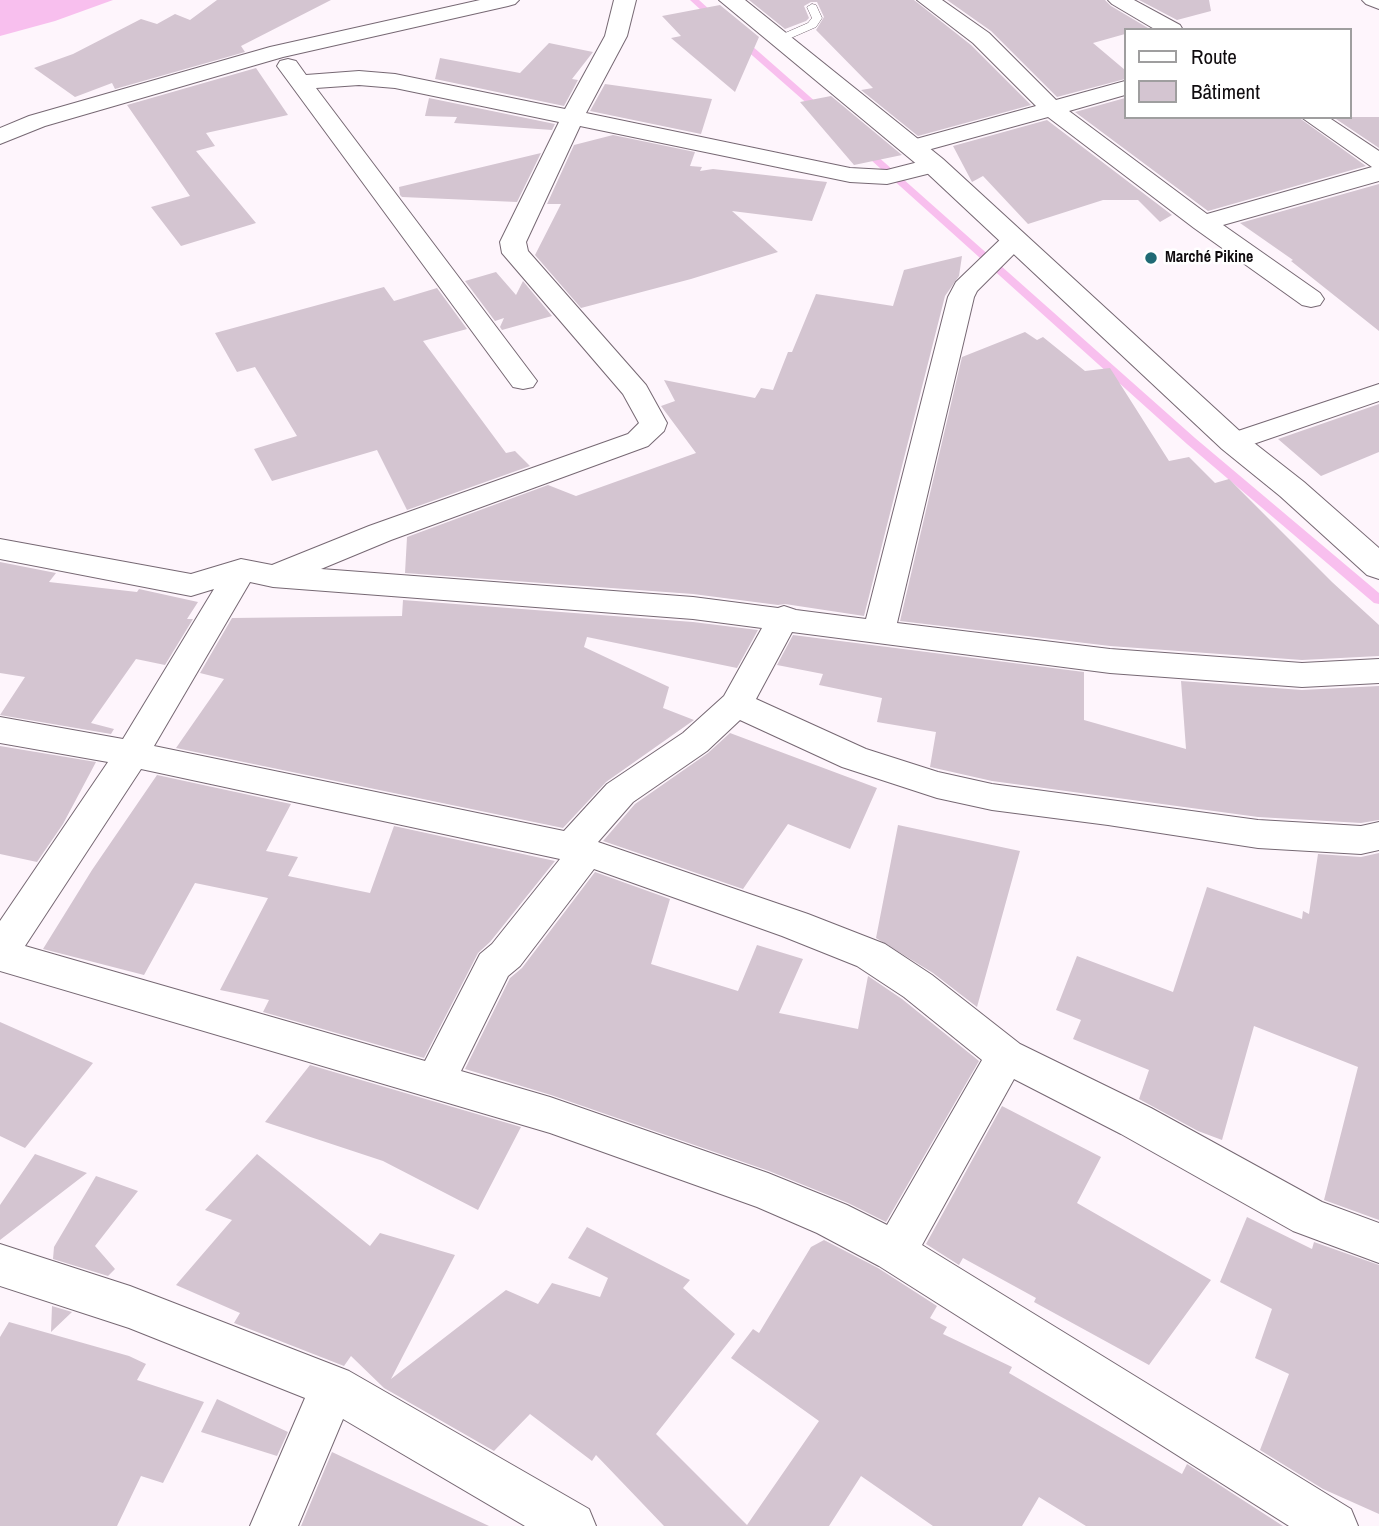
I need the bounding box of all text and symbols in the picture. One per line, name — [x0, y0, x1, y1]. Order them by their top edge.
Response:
legend — [1124, 28, 1351, 119]
text: Route — [1191, 42, 1237, 71]
text: Bâtiment — [1191, 77, 1260, 106]
place label: Marché Pikine — [1165, 248, 1253, 268]
marker: Marché Pikine — [1143, 250, 1159, 266]

